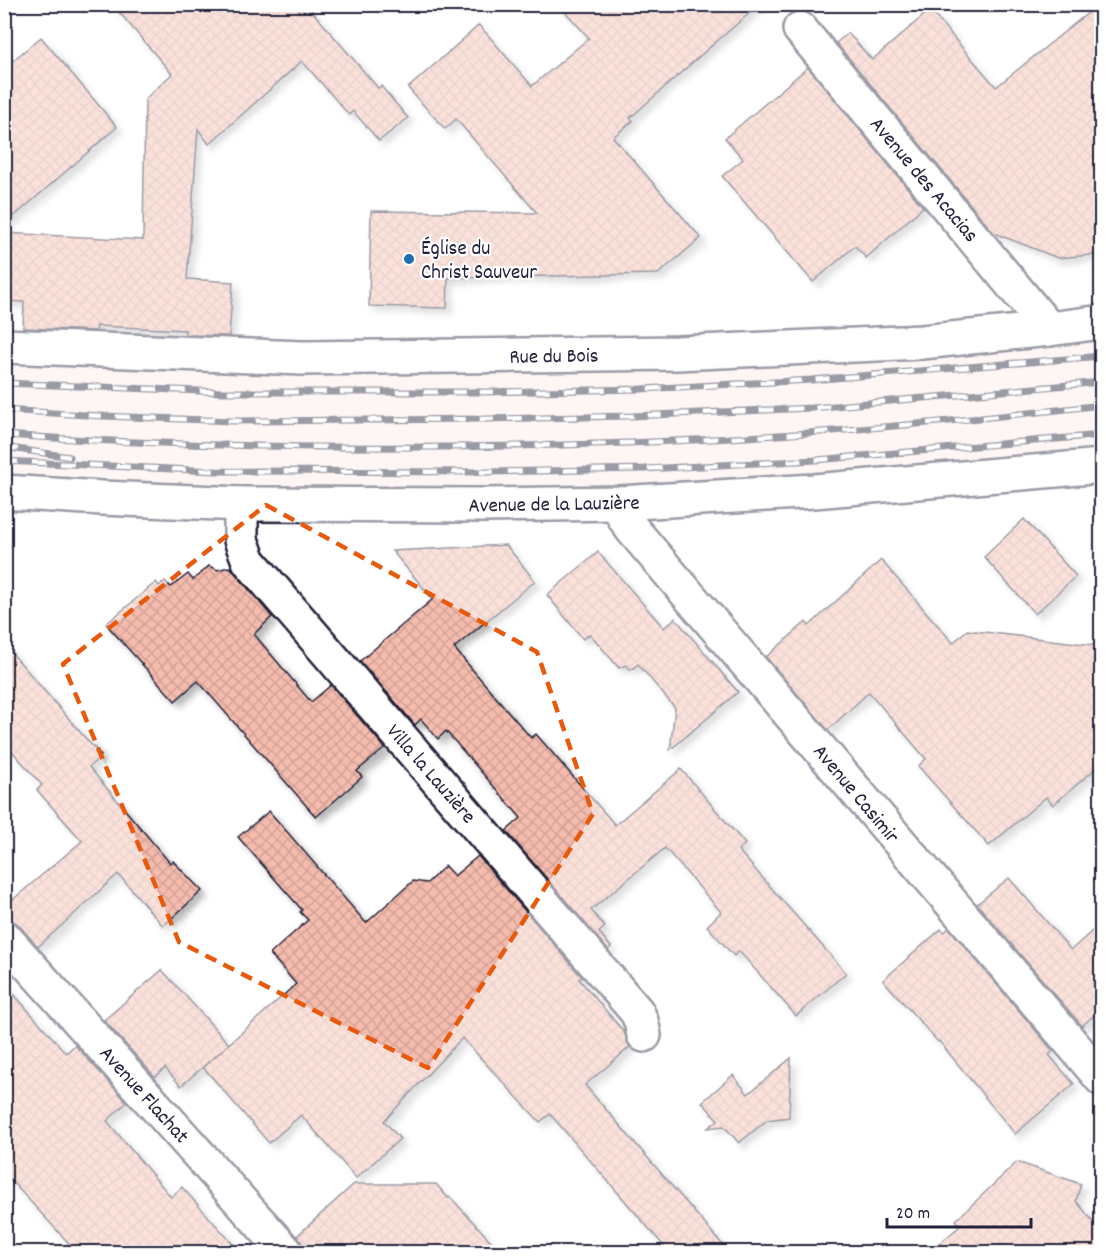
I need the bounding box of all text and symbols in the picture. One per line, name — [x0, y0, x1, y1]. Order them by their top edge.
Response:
street label: Avenue des Acacias — [861, 112, 984, 250]
place label: Église du Christ Sauveur — [421, 235, 537, 289]
marker: Église du Christ Sauveur — [402, 252, 416, 266]
street label: Rue du Bois — [509, 342, 599, 374]
street label: Avenue de la Lauzière — [468, 490, 640, 522]
street label: Villa la Lauzière — [378, 718, 482, 831]
street label: Avenue Casimir — [804, 739, 905, 851]
street label: Avenue Flachat — [91, 1041, 195, 1152]
scale bar — [887, 1191, 1031, 1229]
text: 20 m — [896, 1202, 930, 1227]

